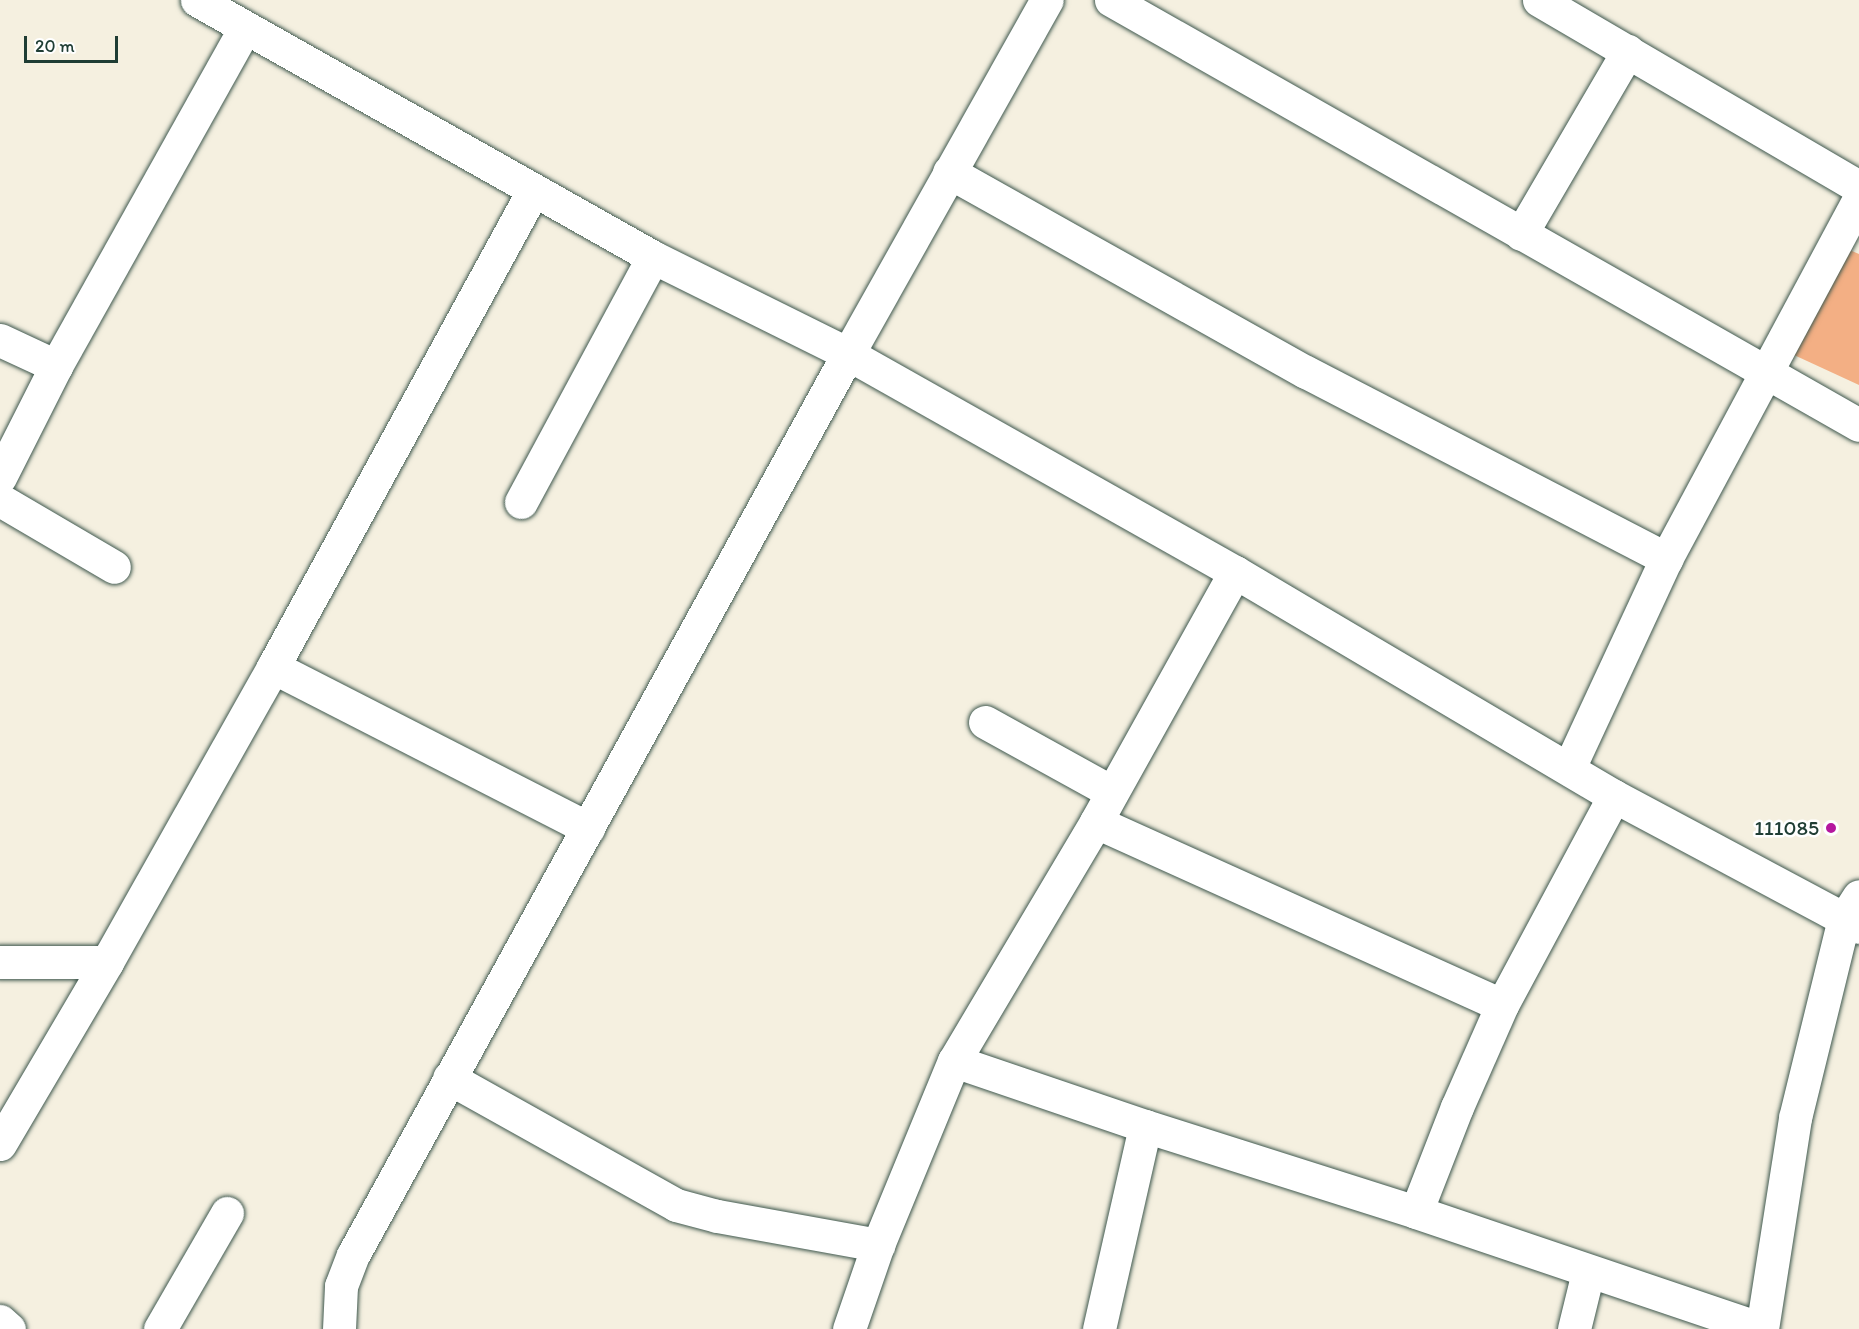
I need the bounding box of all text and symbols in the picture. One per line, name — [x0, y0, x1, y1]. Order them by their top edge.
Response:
scale bar — [27, 24, 122, 62]
text: 20 m — [35, 35, 75, 57]
place label: 111085 — [1754, 815, 1819, 841]
marker: 111085 — [1824, 821, 1838, 835]

